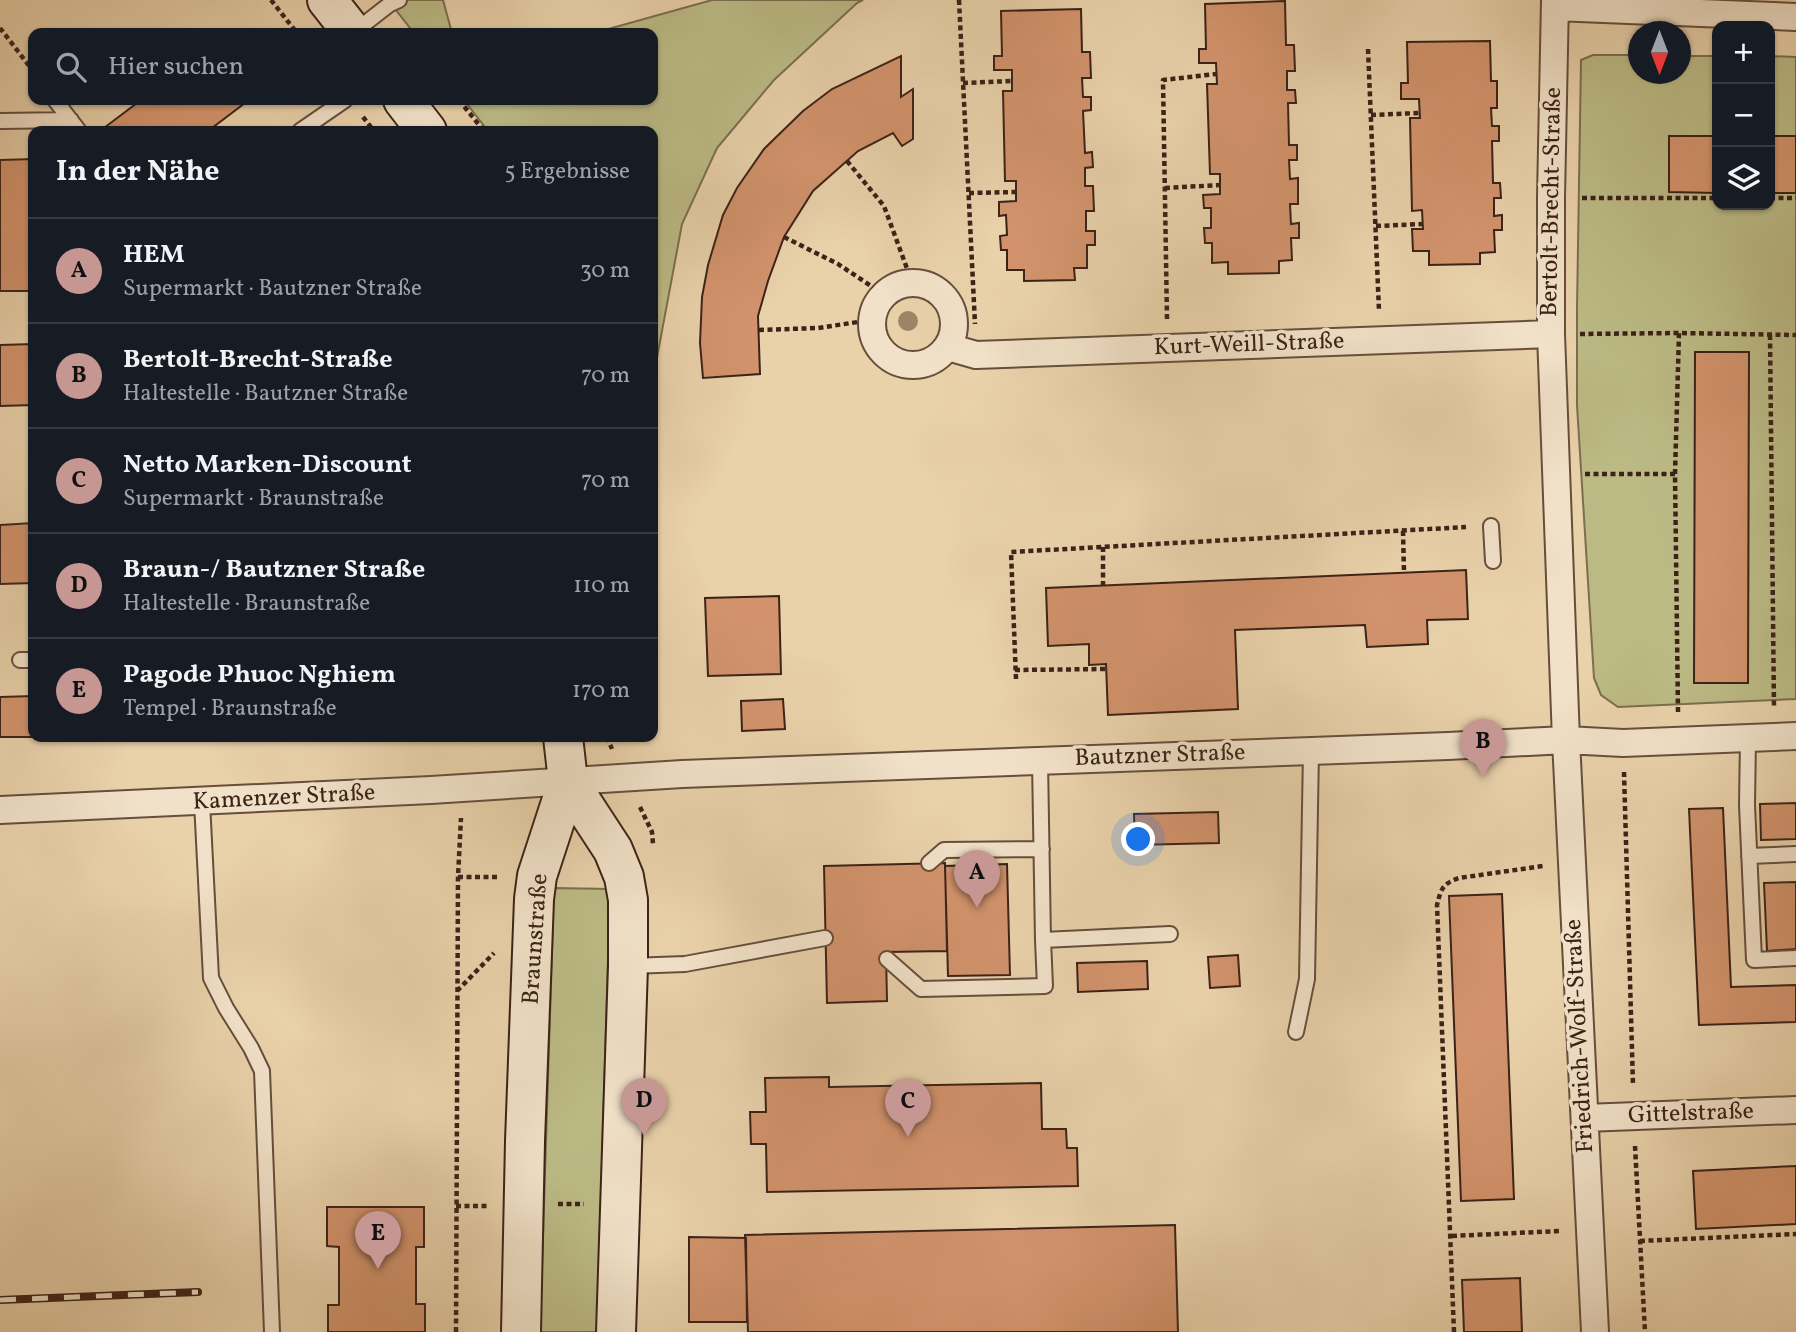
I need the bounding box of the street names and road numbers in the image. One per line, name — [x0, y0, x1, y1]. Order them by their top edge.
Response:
street label: Bertolt-Brecht-Straße — [1533, 87, 1571, 317]
street label: Kurt-Weill-Straße — [1153, 325, 1345, 365]
street label: Bautzner Straße — [1074, 736, 1246, 776]
street label: Kamenzer Straße — [192, 776, 376, 820]
street label: Braunstraße — [514, 872, 558, 1006]
street label: Friedrich-Wolf-Straße — [1557, 918, 1603, 1154]
street label: Gittelstraße — [1627, 1095, 1755, 1133]

